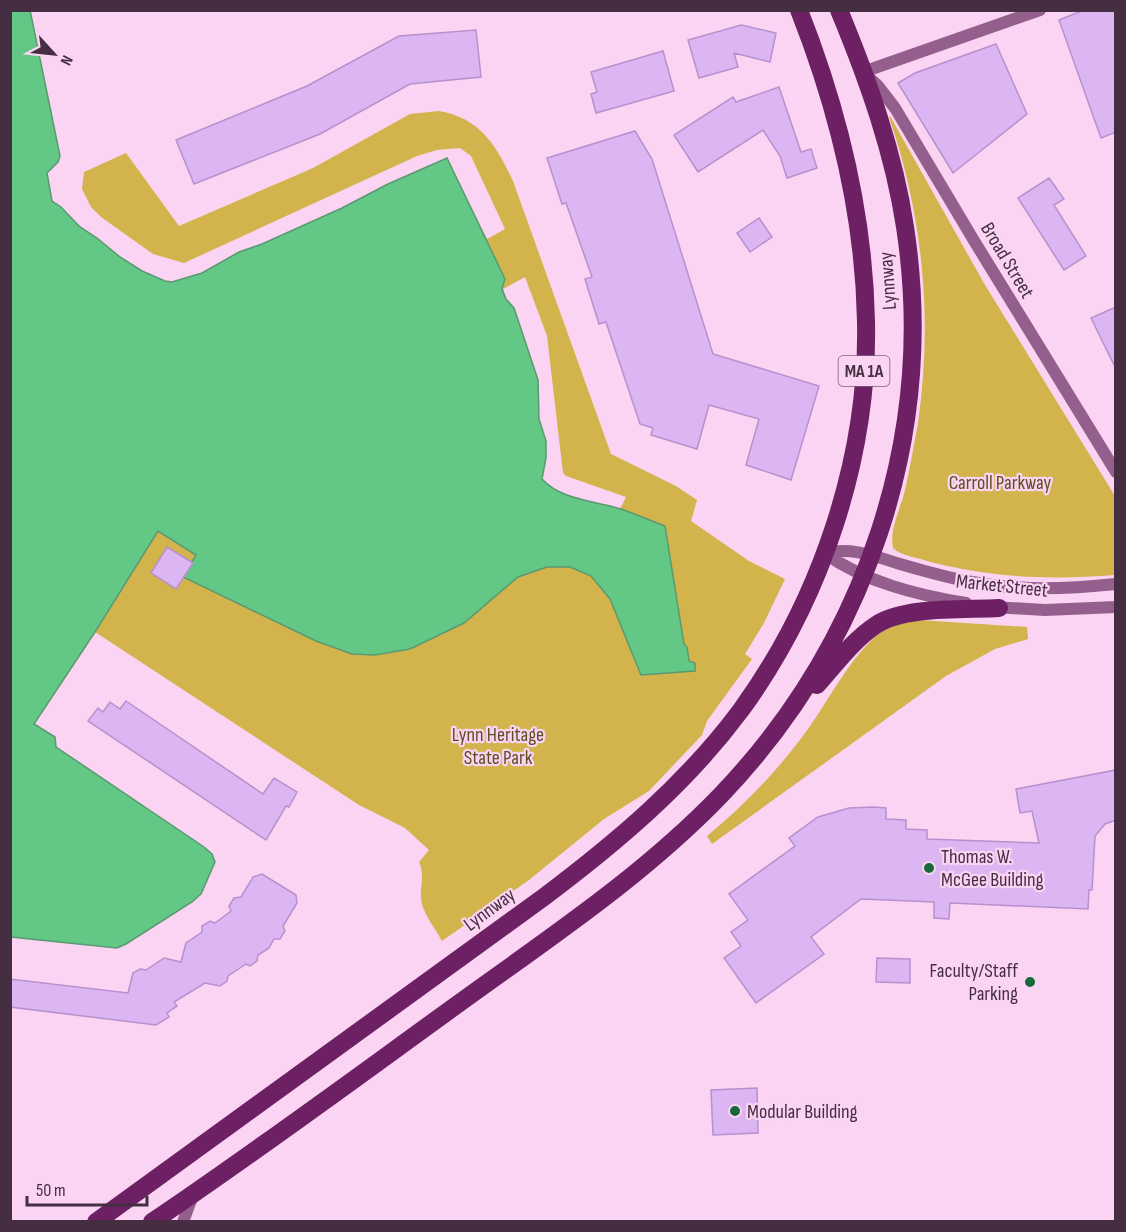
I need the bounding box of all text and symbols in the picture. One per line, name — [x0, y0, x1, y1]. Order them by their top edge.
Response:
north arrow — [24, 24, 84, 84]
text: N — [56, 52, 76, 68]
street label: Broad Street — [975, 218, 1039, 303]
street label: Lynnway — [874, 251, 902, 311]
road number: MA 1A — [838, 356, 890, 386]
park label: Carroll Parkway — [949, 471, 1052, 495]
street label: Market Street — [955, 569, 1049, 603]
park label: Lynn Heritage State Park — [452, 723, 544, 770]
place label: Thomas W. McGee Building — [941, 845, 1043, 892]
marker: Thomas W. McGee Building — [922, 861, 936, 875]
street label: Lynnway — [459, 883, 520, 937]
place label: Faculty/Staff Parking — [930, 959, 1019, 1006]
marker: Faculty/Staff Parking — [1023, 975, 1037, 989]
place label: Modular Building — [747, 1100, 858, 1124]
marker: Modular Building — [728, 1104, 742, 1118]
scale bar — [27, 1169, 147, 1207]
text: 50 m — [36, 1180, 66, 1201]

